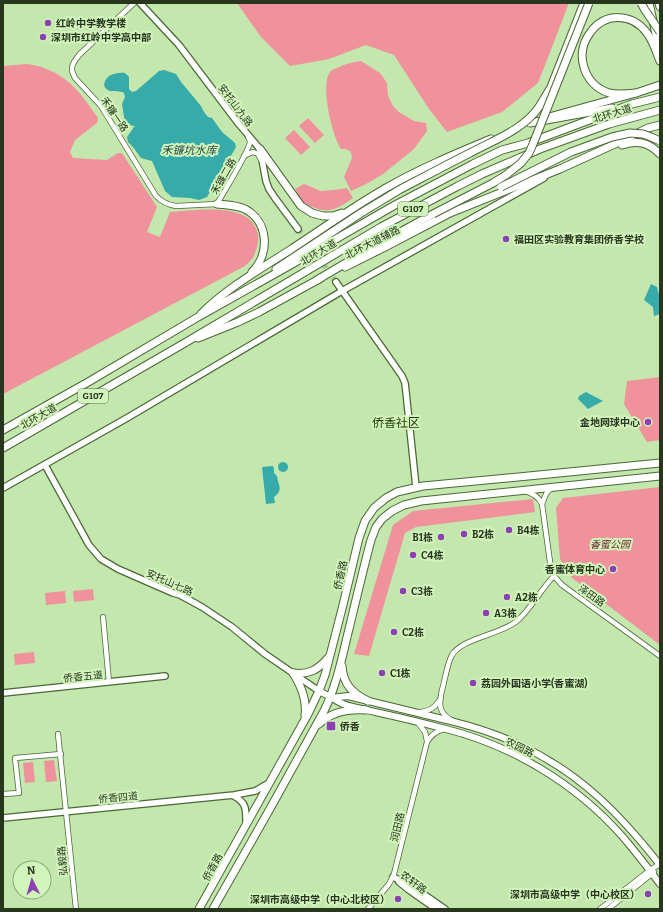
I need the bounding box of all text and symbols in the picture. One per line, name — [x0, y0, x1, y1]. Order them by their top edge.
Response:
place label: 红岭中学教学楼 — [56, 17, 126, 30]
marker: 红岭中学教学楼 — [43, 18, 53, 28]
place label: 深圳市红岭中学高中部 — [51, 31, 151, 44]
marker: 深圳市红岭中学高中部 — [38, 32, 48, 42]
street label: 安托山九路 — [215, 82, 255, 129]
street label: 禾镰一路 — [98, 95, 130, 134]
street label: 北环大道 — [591, 102, 633, 126]
water label: 禾镰坑水库 — [162, 144, 218, 157]
street label: 禾镰二路 — [209, 156, 239, 197]
road number: G107 — [398, 202, 428, 216]
street label: 北环大道辅路 — [343, 224, 402, 262]
place label: 福田区实验教育集团侨香学校 — [514, 233, 644, 246]
marker: 福田区实验教育集团侨香学校 — [501, 234, 511, 244]
street label: 北环大道 — [298, 237, 339, 268]
road number: G107 — [78, 389, 108, 403]
street label: 北环大道 — [18, 402, 59, 432]
district label: 侨香社区 — [372, 416, 420, 430]
place label: 金地网球中心 — [579, 417, 640, 429]
marker: 金地网球中心 — [643, 417, 653, 427]
place label: B4栋 — [517, 524, 540, 537]
marker: B4栋 — [504, 525, 514, 535]
place label: B2栋 — [472, 528, 494, 541]
marker: B2栋 — [459, 529, 469, 539]
place label: B1栋 — [412, 531, 433, 544]
marker: B1栋 — [436, 532, 446, 542]
park label: 香蜜公园 — [590, 539, 632, 551]
place label: C4栋 — [421, 549, 443, 562]
marker: C4栋 — [408, 550, 418, 560]
street label: 侨香路 — [332, 559, 350, 592]
place label: 香蜜体育中心 — [544, 564, 605, 576]
marker: 香蜜体育中心 — [608, 564, 618, 574]
street label: 安托山七路 — [144, 567, 195, 599]
street label: 泽田路 — [576, 582, 607, 609]
place label: C3栋 — [411, 585, 433, 598]
marker: C3栋 — [398, 586, 408, 596]
place label: A2栋 — [515, 591, 538, 604]
marker: A2栋 — [502, 592, 512, 602]
place label: A3栋 — [494, 607, 517, 620]
marker: A3栋 — [481, 608, 491, 618]
place label: C2栋 — [402, 626, 424, 639]
marker: C2栋 — [389, 627, 399, 637]
place label: C1栋 — [390, 667, 411, 680]
marker: C1栋 — [377, 668, 387, 678]
street label: 侨香五道 — [62, 669, 104, 685]
place label: 荔园外国语小学(香蜜湖) — [481, 677, 587, 690]
marker: 荔园外国语小学(香蜜湖) — [468, 678, 478, 688]
marker: 侨香 — [325, 720, 337, 732]
place label: 侨香 — [339, 721, 360, 733]
street label: 农园路 — [503, 736, 536, 760]
street label: 侨香四道 — [97, 790, 139, 806]
street label: 润田路 — [389, 811, 407, 843]
street label: 弘毅路 — [56, 845, 70, 876]
street label: 侨香路 — [200, 851, 225, 884]
north arrow — [12, 860, 52, 900]
text: N — [26, 864, 36, 877]
street label: 农轩路 — [398, 869, 429, 897]
place label: 深圳市高级中学（中心校区） — [510, 888, 640, 901]
marker: 深圳市高级中学（中心校区） — [643, 889, 653, 899]
place label: 深圳市高级中学（中心北校区） — [250, 893, 390, 906]
marker: 深圳市高级中学（中心北校区） — [393, 894, 403, 904]

